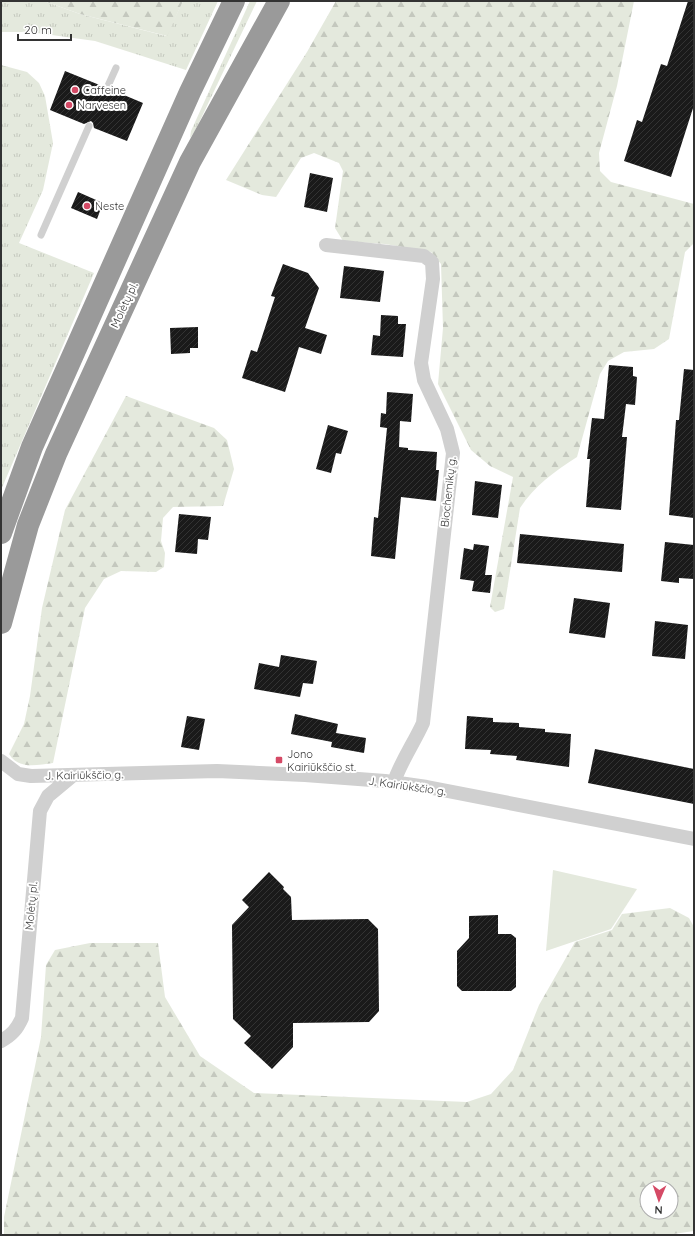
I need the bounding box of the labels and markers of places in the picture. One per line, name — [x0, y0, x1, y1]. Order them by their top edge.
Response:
place label: Caffeine — [83, 83, 126, 97]
marker: Caffeine — [70, 85, 80, 95]
place label: Narvesen — [77, 98, 126, 112]
marker: Narvesen — [64, 100, 74, 110]
place label: Neste — [95, 199, 124, 213]
marker: Neste — [82, 201, 92, 211]
place label: Jono Kairiūkščio st. — [287, 747, 356, 774]
marker: Jono Kairiūkščio st. — [274, 755, 284, 765]

